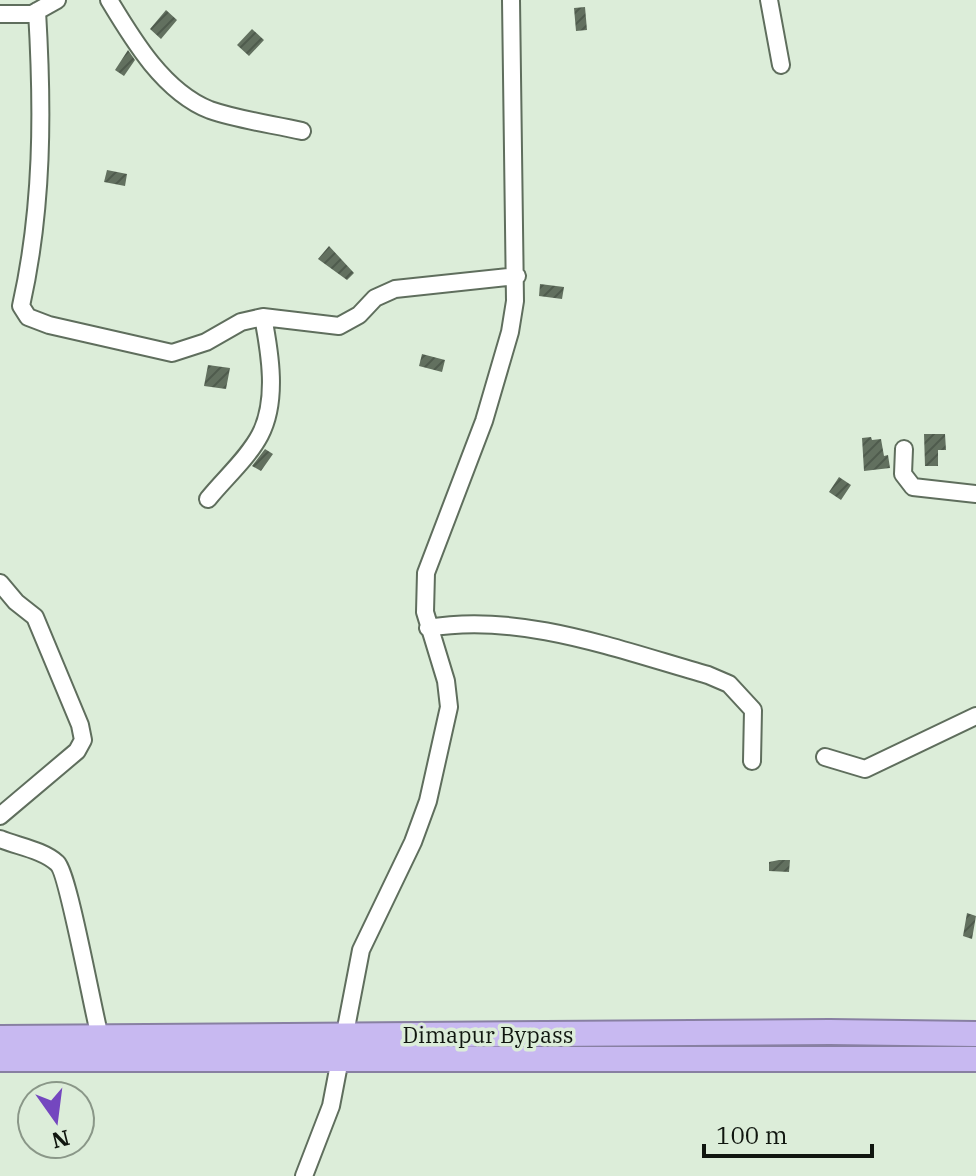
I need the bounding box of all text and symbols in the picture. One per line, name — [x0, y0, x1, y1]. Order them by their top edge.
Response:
street label: Dimapur Bypass — [403, 1020, 573, 1049]
north arrow — [16, 1080, 96, 1160]
scale bar — [704, 1108, 872, 1158]
text: 100 m — [716, 1119, 788, 1151]
text: N — [49, 1124, 73, 1156]

